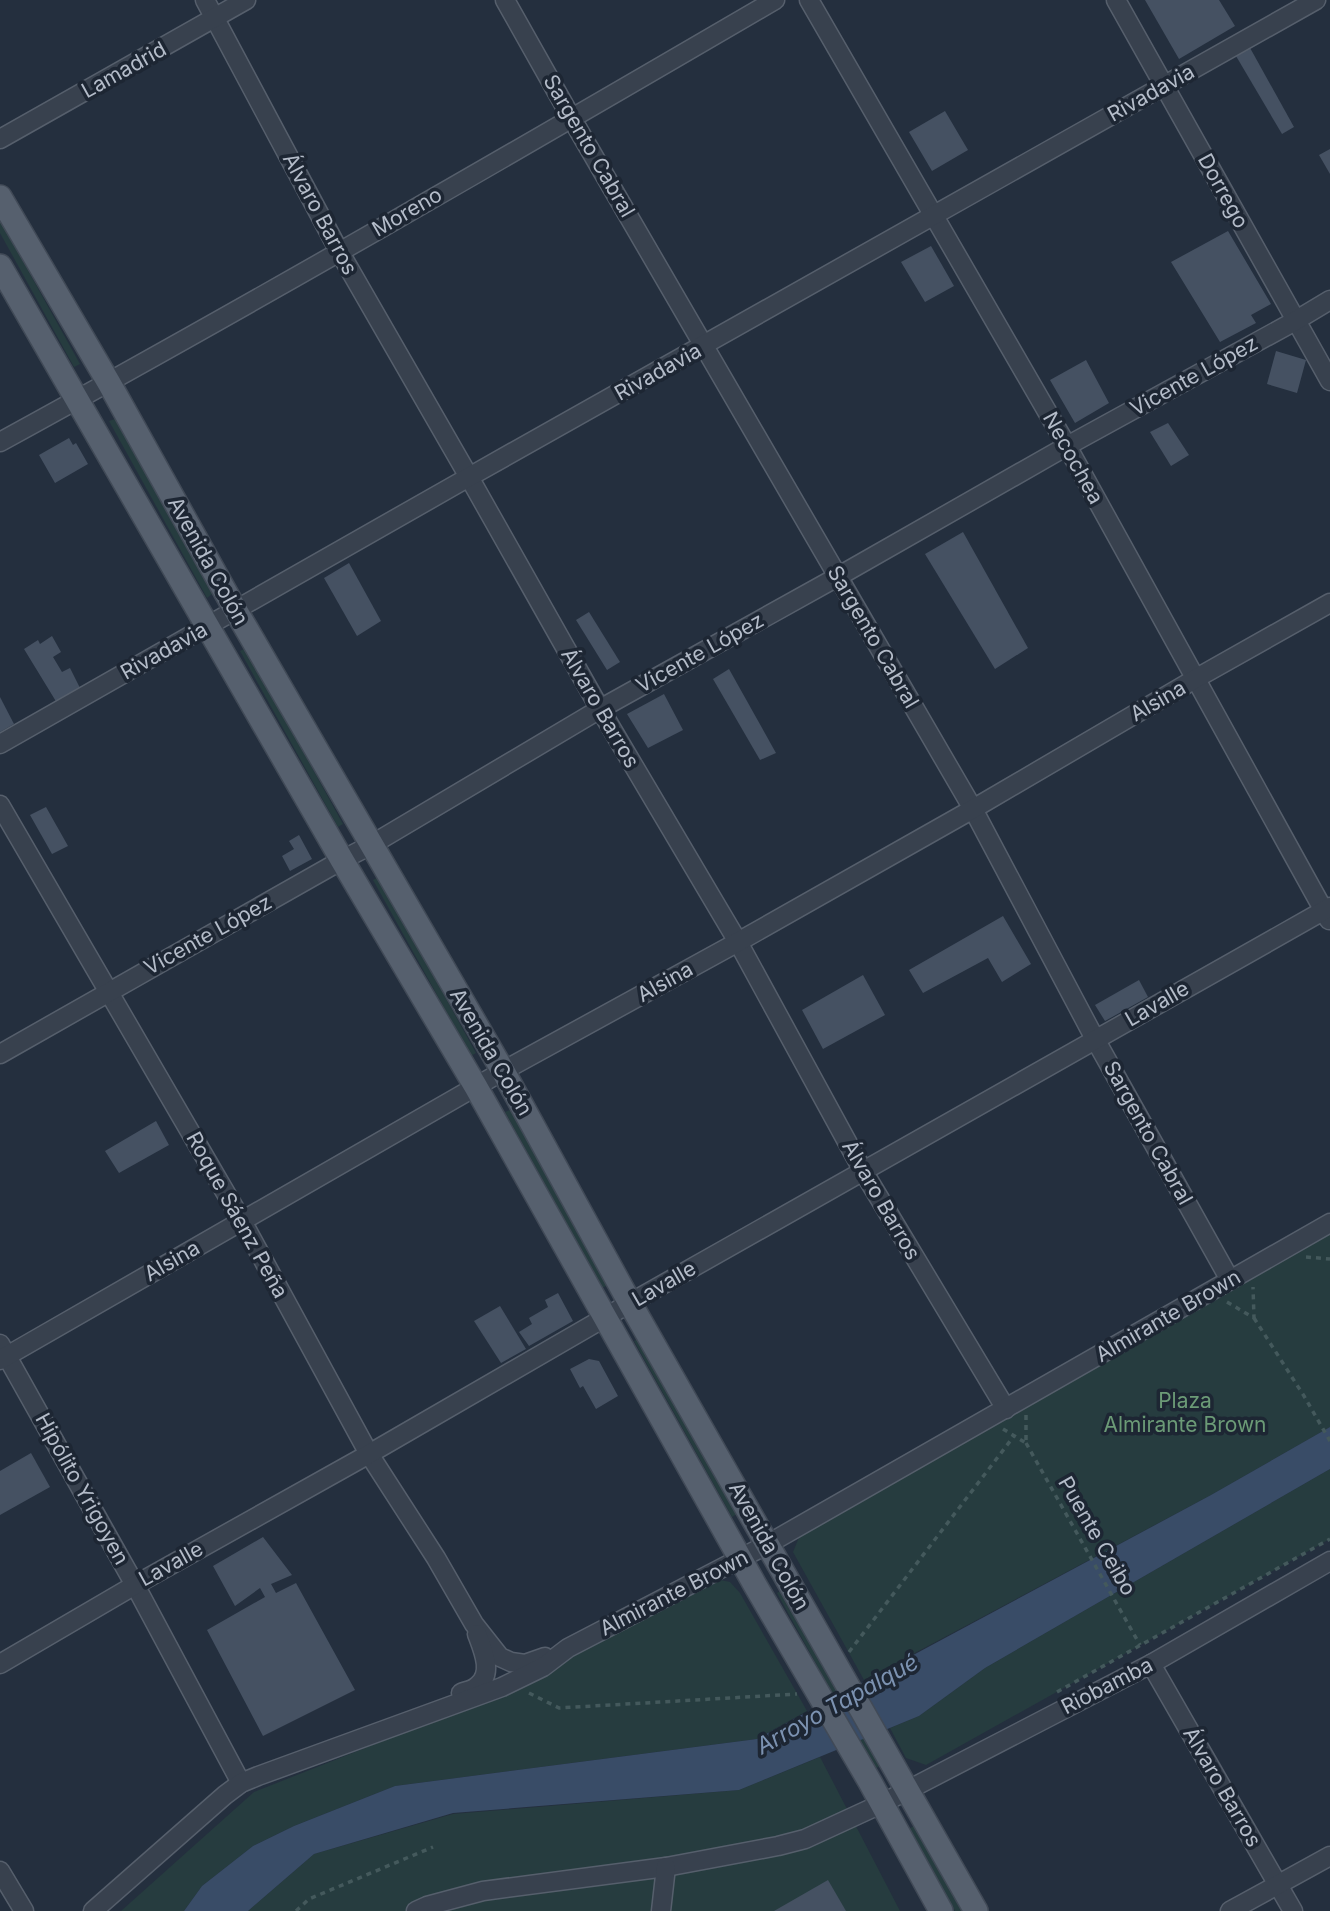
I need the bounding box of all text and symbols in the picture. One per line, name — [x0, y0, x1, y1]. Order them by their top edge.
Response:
street label: Lamadrid — [77, 36, 170, 103]
street label: Rivadavia — [1103, 59, 1198, 127]
street label: Sargento Cabral — [539, 70, 640, 221]
street label: Álvaro Barros — [278, 148, 364, 279]
street label: Dorrego — [1193, 149, 1254, 232]
street label: Moreno — [367, 182, 446, 241]
street label: Vicente López — [1126, 330, 1262, 421]
street label: Rivadavia — [610, 338, 705, 406]
street label: Necochea — [1038, 407, 1109, 508]
street label: Avenida Colón — [163, 492, 254, 629]
street label: Sargento Cabral — [823, 561, 924, 712]
street label: Vicente López — [632, 607, 768, 698]
street label: Rivadavia — [116, 617, 211, 685]
street label: Álvaro Barros — [556, 643, 646, 772]
street label: Alsina — [1126, 675, 1190, 726]
street label: Vicente López — [140, 889, 276, 980]
street label: Alsina — [632, 956, 697, 1007]
street label: Lavalle — [1121, 975, 1193, 1032]
street label: Avenida Colón — [445, 984, 538, 1120]
street label: Sargento Cabral — [1099, 1057, 1198, 1209]
street label: Roque Sáenz Peña — [181, 1127, 294, 1302]
street label: Álvaro Barros — [837, 1135, 927, 1264]
street label: Alsina — [140, 1235, 204, 1286]
street label: Lavalle — [628, 1255, 700, 1312]
street label: Almirante Brown — [1091, 1264, 1245, 1367]
park label: Plaza Almirante Brown — [1103, 1388, 1267, 1437]
street label: Hipólito Yrigoyen — [30, 1409, 134, 1569]
street label: Puente Ceibo — [1053, 1472, 1142, 1600]
street label: Avenida Colón — [724, 1477, 815, 1614]
street label: Lavalle — [134, 1536, 207, 1591]
street label: Almirante Brown — [595, 1544, 752, 1641]
water label: Arroyo Tapalqué — [750, 1648, 923, 1761]
street label: Riobamba — [1057, 1652, 1157, 1719]
street label: Álvaro Barros — [1178, 1722, 1268, 1851]

